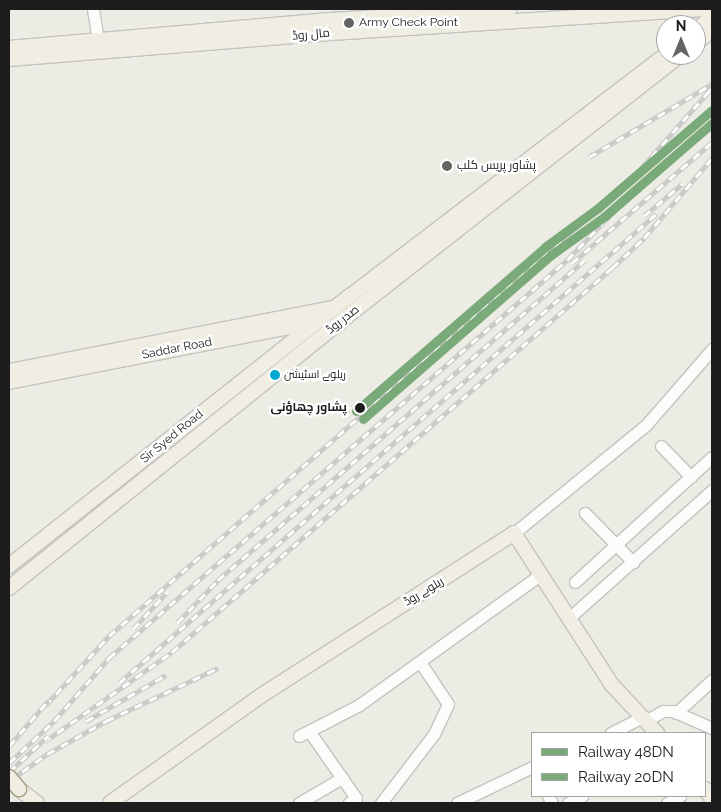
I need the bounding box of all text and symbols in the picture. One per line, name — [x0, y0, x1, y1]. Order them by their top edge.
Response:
north arrow — [656, 15, 706, 65]
place label: Army Check Point — [359, 16, 458, 30]
marker: Army Check Point — [343, 17, 355, 29]
text: N — [676, 18, 686, 34]
street label: مال روڈ — [292, 26, 330, 44]
place label: پشاور پریس کلب — [457, 159, 536, 173]
marker: پشاور پریس کلب — [441, 160, 453, 172]
street label: صدر روڈ — [324, 303, 362, 337]
street label: Saddar Road — [141, 335, 213, 363]
place label: ریلوے اسٹیشن — [284, 368, 346, 382]
marker: ریلوے اسٹیشن — [270, 370, 280, 380]
marker: پشاور چھاؤنی — [351, 399, 369, 417]
place label: پشاور چھاؤنی — [270, 401, 347, 415]
street label: Sir Syed Road — [138, 407, 206, 467]
street label: ریلوے روڈ — [401, 574, 447, 610]
legend — [531, 732, 706, 797]
text: Railway 48DN — [578, 743, 674, 761]
text: Railway 20DN — [578, 768, 674, 786]

